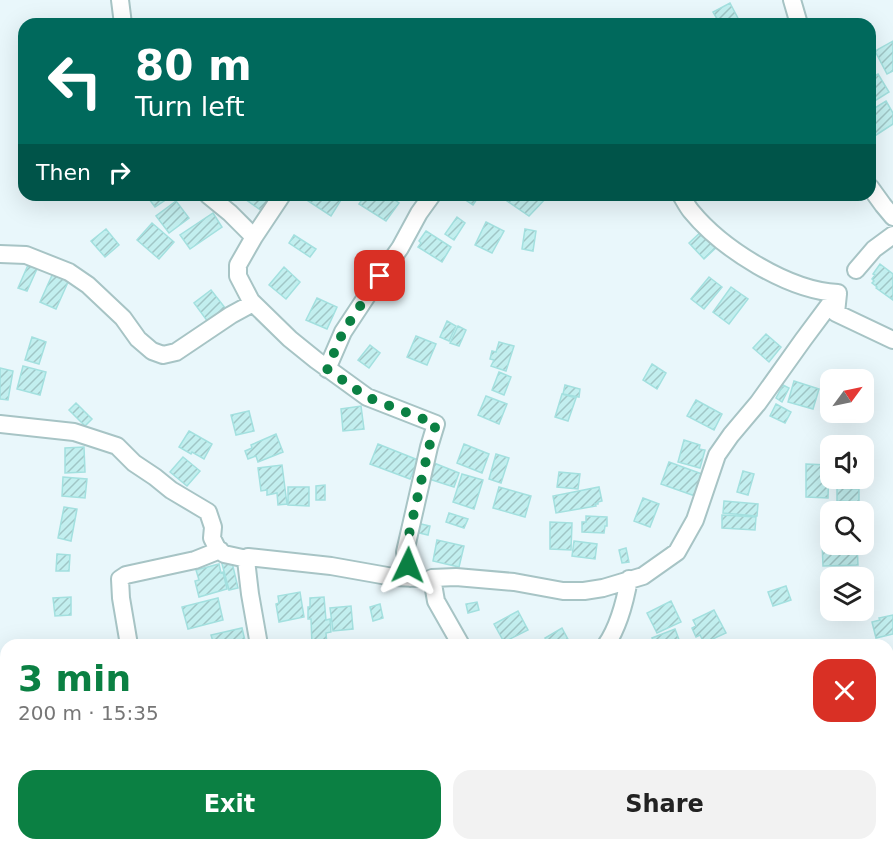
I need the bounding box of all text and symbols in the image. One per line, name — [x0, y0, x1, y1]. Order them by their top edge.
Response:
text: 80 m — [135, 41, 252, 90]
icon: left — [36, 42, 114, 120]
text: Turn left — [135, 91, 245, 122]
icon: right — [103, 156, 136, 189]
text: Then — [36, 160, 91, 185]
pin — [354, 250, 405, 301]
icon: arrive — [363, 259, 396, 292]
north arrow — [820, 369, 874, 423]
map controls — [820, 369, 874, 621]
button: sound — [820, 435, 874, 489]
button: search — [820, 501, 874, 555]
position arrow — [376, 533, 440, 597]
button: layers — [820, 567, 874, 621]
text: 3 min — [18, 658, 131, 699]
button: close — [813, 659, 876, 722]
text: 200 m · 15:35 — [18, 701, 159, 725]
button: Exit — [18, 770, 441, 839]
button: Share — [453, 770, 876, 839]

